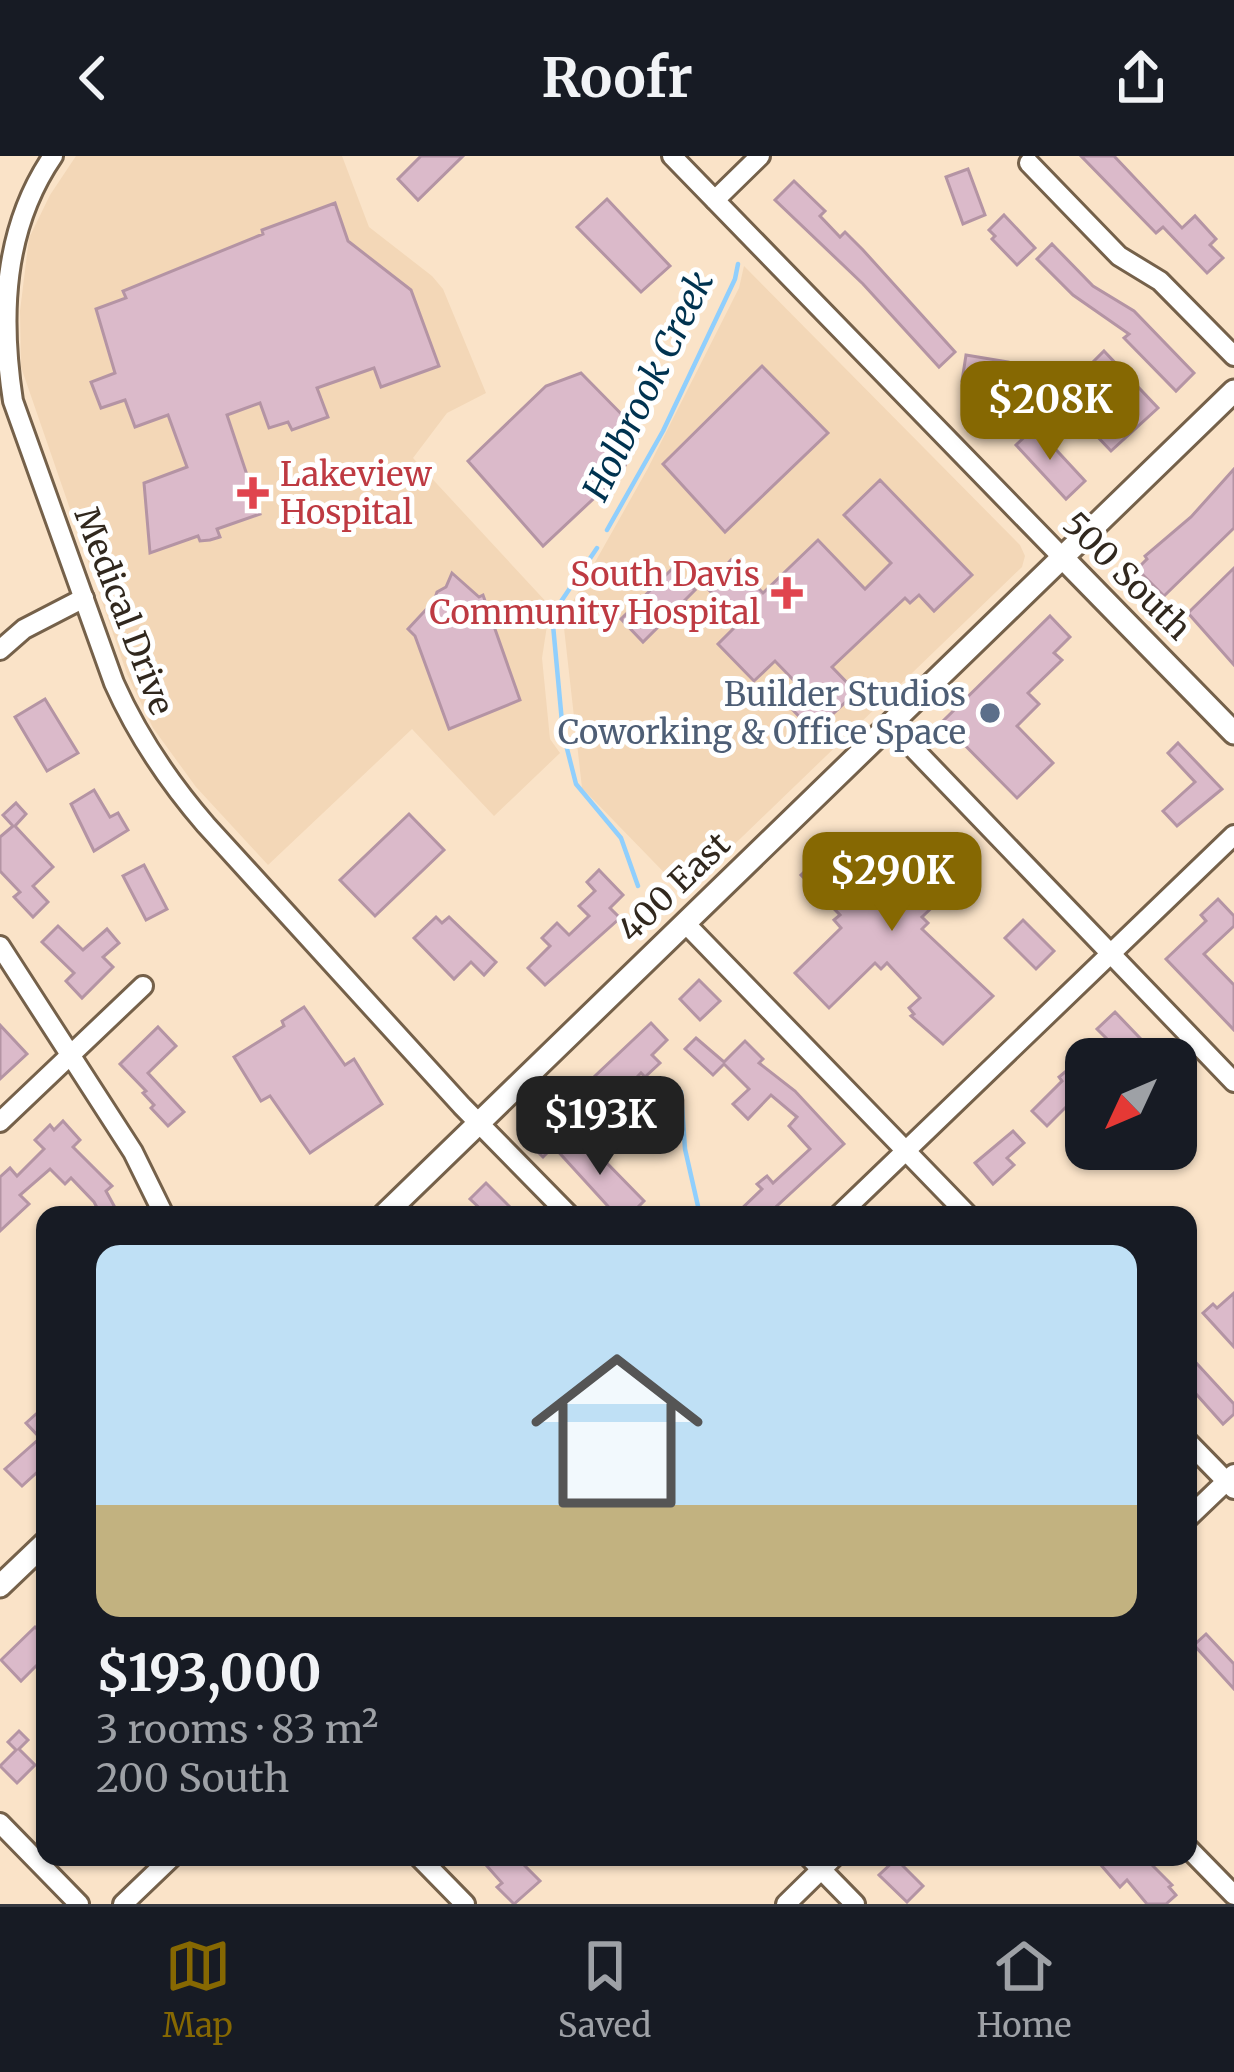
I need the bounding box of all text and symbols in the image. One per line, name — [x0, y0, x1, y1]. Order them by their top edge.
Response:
text: Roofr — [541, 44, 693, 112]
icon: back — [60, 45, 126, 111]
icon: share — [1108, 45, 1174, 111]
water label: Holbrook Creek — [573, 264, 723, 509]
pin: $208K — [966, 361, 1134, 463]
text: $208K — [987, 375, 1113, 424]
place label: Lakeview Hospital — [280, 454, 433, 533]
marker: Lakeview Hospital — [237, 477, 269, 509]
street label: Medical Drive — [66, 501, 182, 721]
street label: 500 South — [1055, 504, 1199, 648]
place label: South Davis Community Hospital — [429, 554, 760, 633]
marker: South Davis Community Hospital — [771, 577, 803, 609]
place label: Builder Studios Coworking & Office Space — [558, 674, 966, 753]
marker: Builder Studios Coworking & Office Space — [977, 700, 1003, 726]
street label: 400 East — [610, 824, 739, 950]
pin: $290K — [808, 832, 976, 934]
text: $290K — [829, 846, 955, 895]
north arrow — [1065, 1038, 1197, 1170]
map controls — [1065, 1038, 1197, 1170]
pin: $193K — [516, 1076, 684, 1178]
text: $193K — [543, 1090, 657, 1139]
icon: home — [509, 1323, 725, 1539]
text: $193,000 — [96, 1641, 321, 1705]
text: 3 rooms · 83 m² — [96, 1705, 378, 1754]
text: 200 South — [96, 1754, 289, 1803]
tab: Map — [163, 1933, 233, 2046]
tab: Saved — [558, 1933, 651, 2046]
tab: Home — [976, 1933, 1072, 2046]

